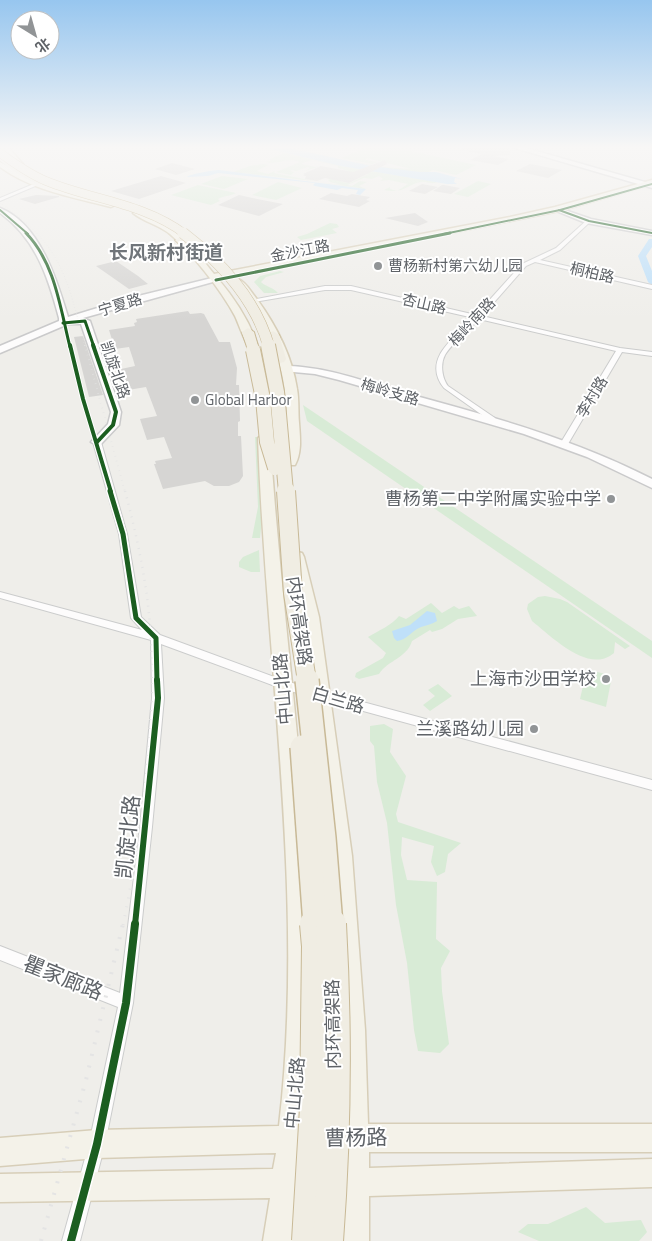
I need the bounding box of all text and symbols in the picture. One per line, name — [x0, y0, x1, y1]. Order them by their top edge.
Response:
north arrow — [10, 10, 60, 60]
text: 北 — [31, 33, 55, 58]
street label: 金沙江路 — [268, 233, 332, 268]
district label: 长风新村街道 — [109, 237, 223, 266]
place label: 曹杨新村第六幼儿园 — [388, 254, 523, 277]
street label: 桐柏路 — [568, 256, 617, 289]
marker: 曹杨新村第六幼儿园 — [372, 260, 384, 272]
street label: 宁夏路 — [95, 287, 145, 322]
street label: 杏山路 — [400, 287, 449, 320]
street label: 梅岭南路 — [443, 292, 501, 351]
street label: 凯旋北路 — [95, 338, 136, 402]
street label: 梅岭支路 — [358, 372, 422, 411]
street label: 李村路 — [570, 372, 613, 422]
place label: Global Harbor — [205, 388, 292, 411]
marker: Global Harbor — [189, 394, 201, 406]
place label: 曹杨第二中学附属实验中学 — [385, 485, 601, 512]
marker: 曹杨第二中学附属实验中学 — [605, 493, 617, 505]
street label: 内环高架路 — [280, 574, 319, 667]
street label: 中山北路 — [266, 652, 299, 726]
place label: 上海市沙田学校 — [470, 665, 596, 692]
marker: 上海市沙田学校 — [600, 673, 612, 685]
street label: 白兰路 — [308, 679, 368, 720]
place label: 兰溪路幼儿园 — [416, 715, 524, 742]
marker: 兰溪路幼儿园 — [528, 723, 540, 735]
street label: 凯旋北路 — [107, 793, 147, 880]
street label: 瞿家廊路 — [18, 947, 108, 1008]
street label: 内环高架路 — [318, 979, 347, 1069]
street label: 中山北路 — [278, 1056, 311, 1130]
street label: 曹杨路 — [324, 1120, 388, 1154]

